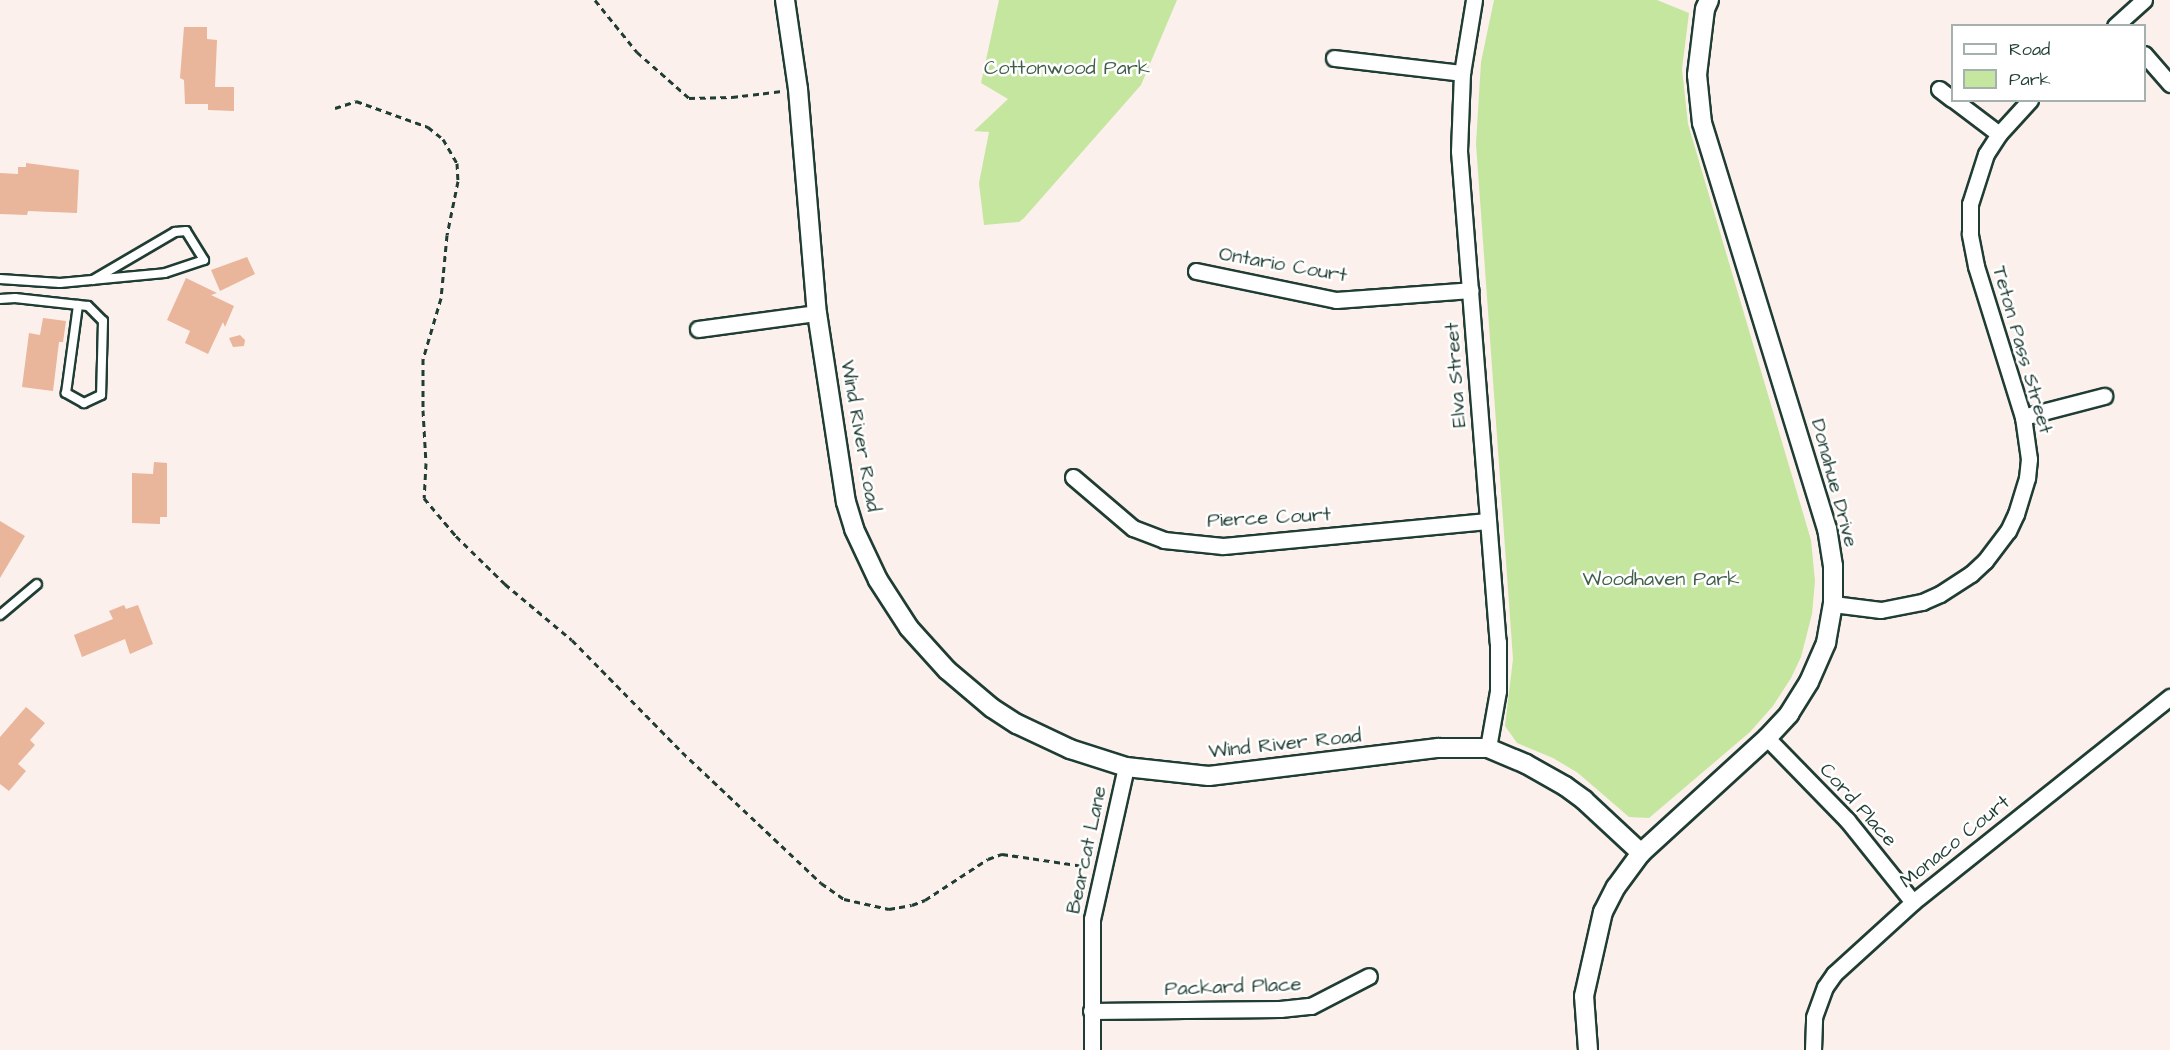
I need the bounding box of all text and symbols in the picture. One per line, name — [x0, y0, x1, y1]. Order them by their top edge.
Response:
legend — [1951, 24, 2146, 102]
text: Road — [2009, 37, 2050, 62]
park label: Cottonwood Park — [984, 56, 1150, 80]
text: Park — [2009, 67, 2051, 92]
street label: Ontario Court — [1217, 242, 1349, 288]
street label: Teton Pass Street — [1987, 263, 2057, 437]
street label: Elva Street — [1440, 322, 1472, 428]
street label: Wind River Road — [835, 358, 885, 514]
street label: Donahue Drive — [1805, 416, 1863, 550]
street label: Pierce Court — [1207, 503, 1331, 533]
park label: Woodhaven Park — [1582, 567, 1740, 591]
street label: Wind River Road — [1207, 724, 1363, 764]
street label: Cord Place — [1814, 758, 1902, 852]
street label: Bearcat Lane — [1062, 784, 1112, 916]
street label: Monaco Court — [1895, 790, 2015, 894]
street label: Packard Place — [1164, 973, 1302, 1001]

